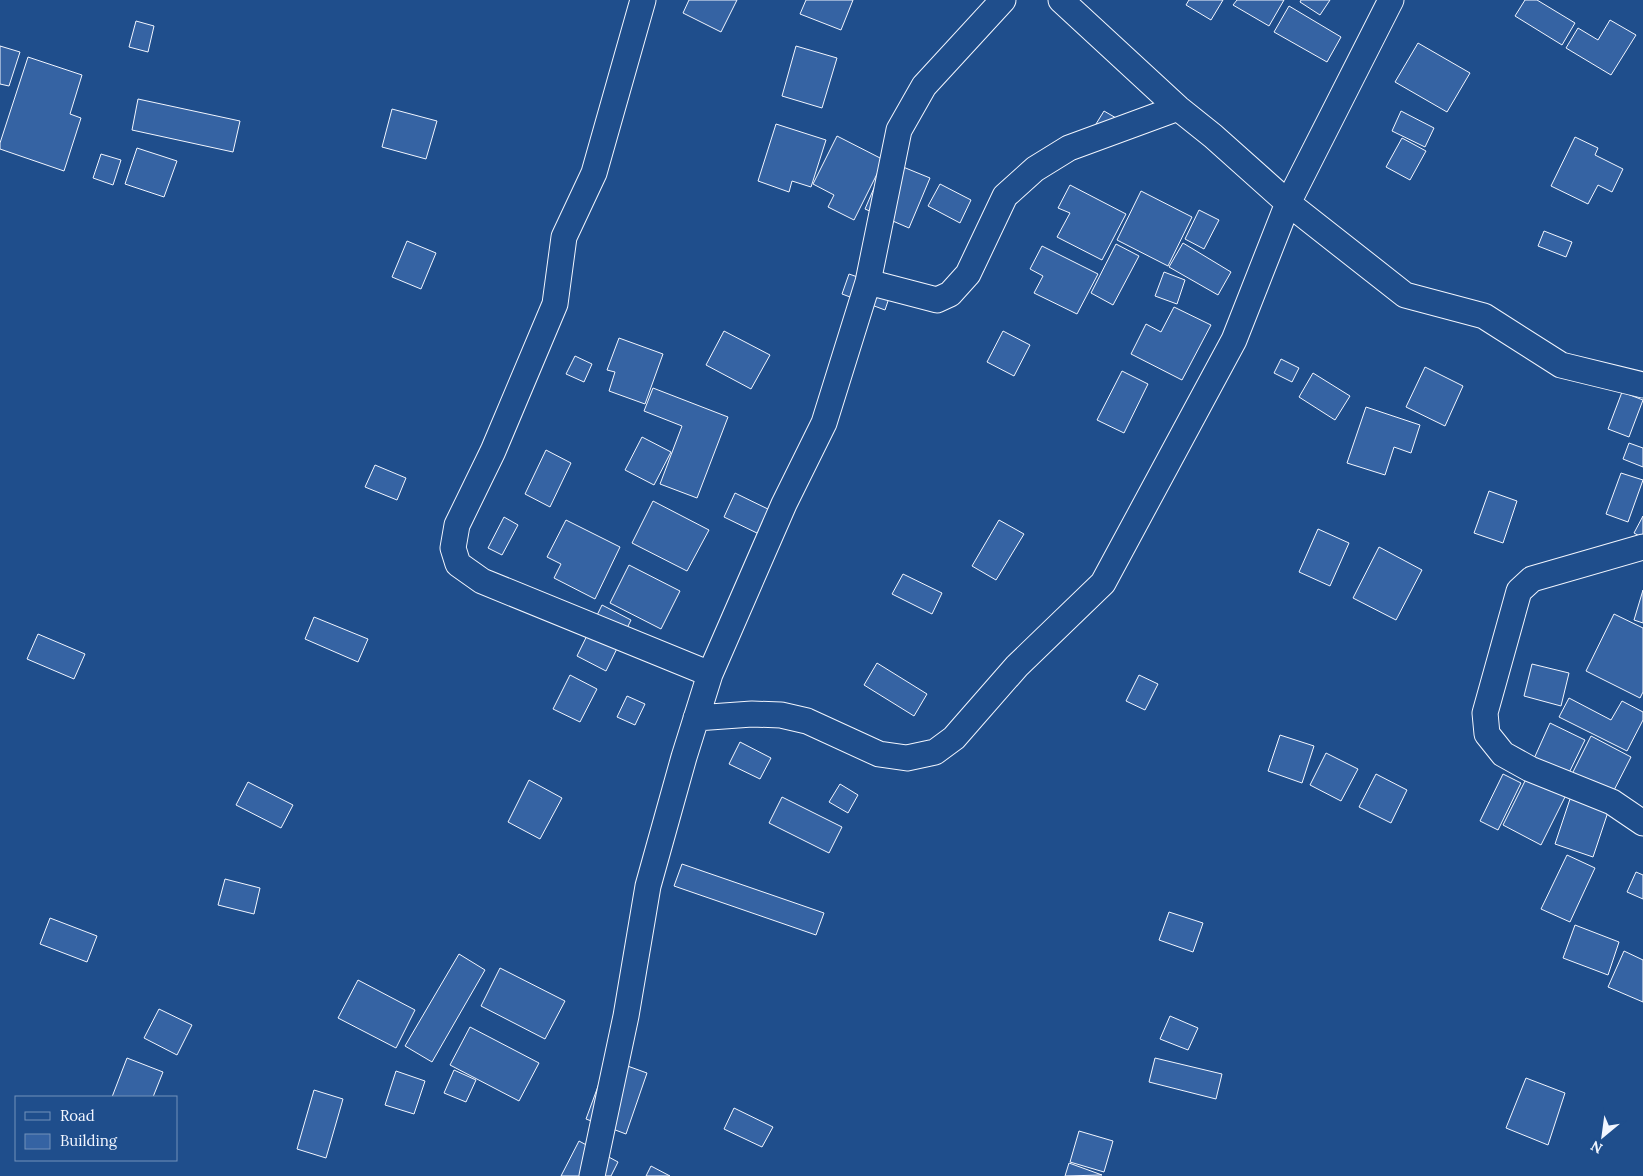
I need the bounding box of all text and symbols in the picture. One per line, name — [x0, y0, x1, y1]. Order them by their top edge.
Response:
legend — [15, 1096, 178, 1161]
text: Road — [60, 1106, 95, 1125]
north arrow — [1578, 1111, 1628, 1161]
text: Building — [60, 1131, 118, 1150]
text: N — [1587, 1137, 1606, 1158]

